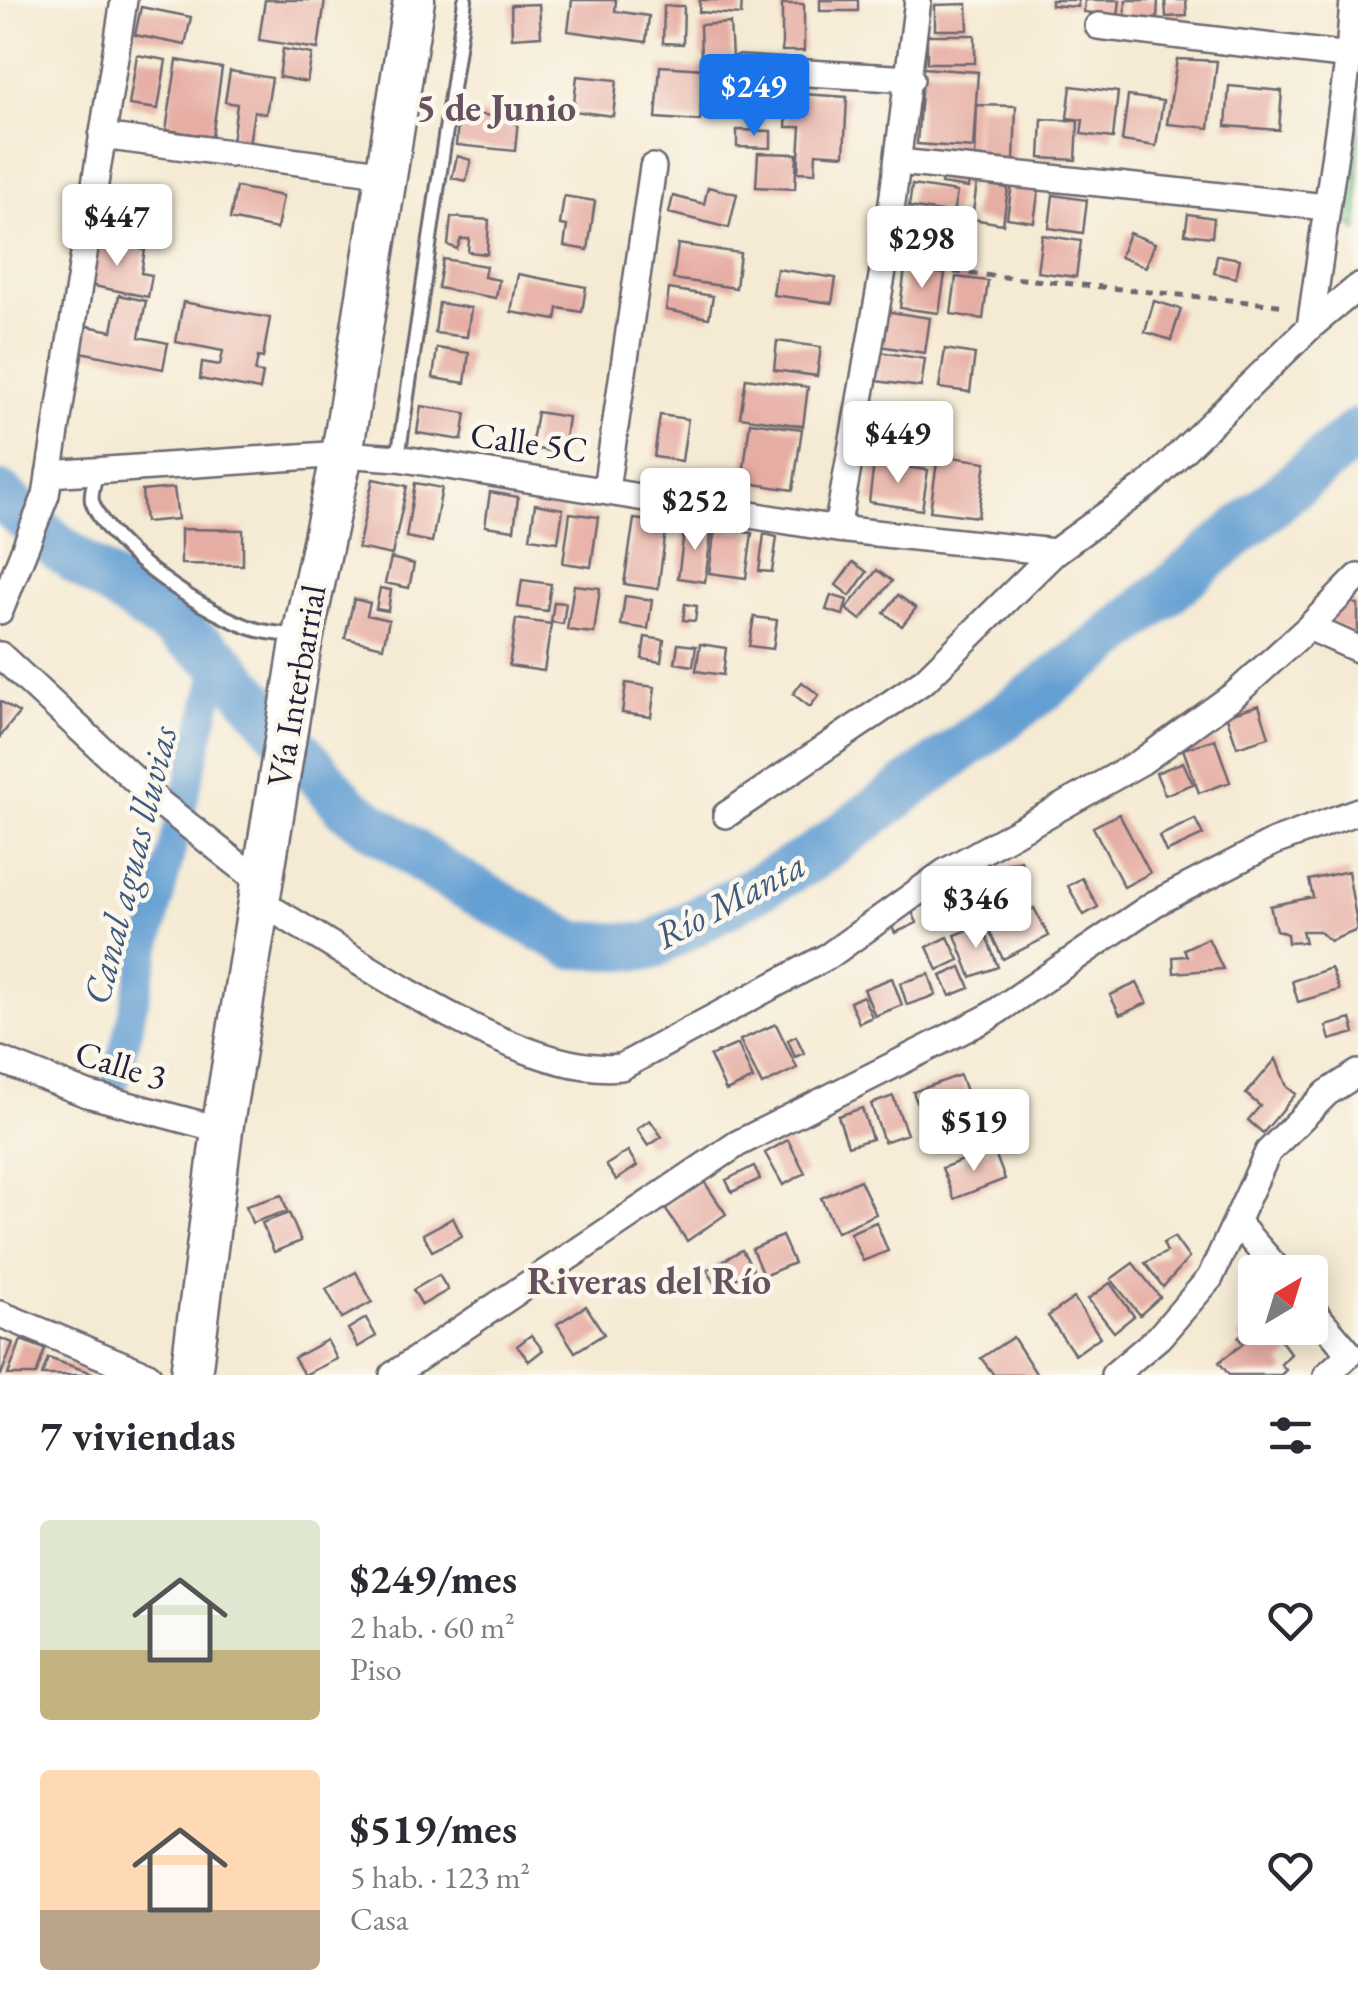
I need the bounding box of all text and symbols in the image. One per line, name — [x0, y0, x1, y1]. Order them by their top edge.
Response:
pin: $249 — [695, 54, 813, 139]
text: $249 — [721, 65, 787, 107]
district label: 5 de Junio — [416, 83, 576, 132]
pin: $447 — [58, 184, 176, 269]
text: $447 — [84, 195, 150, 237]
pin: $298 — [863, 206, 981, 291]
text: $298 — [889, 217, 955, 259]
pin: $449 — [839, 401, 957, 486]
street label: Calle 5C — [468, 411, 591, 472]
text: $449 — [865, 412, 931, 454]
pin: $252 — [636, 468, 754, 553]
text: $252 — [662, 479, 728, 521]
street label: Vía Interbarrial — [256, 581, 335, 791]
water label: Canal aguas lluvias — [71, 720, 188, 1009]
water label: Río Manta — [646, 839, 814, 960]
pin: $346 — [917, 866, 1035, 951]
text: $346 — [943, 877, 1009, 919]
street label: Calle 3 — [70, 1029, 172, 1100]
pin: $519 — [915, 1089, 1033, 1174]
text: $519 — [941, 1100, 1007, 1142]
north arrow — [1238, 1255, 1328, 1345]
map controls — [1238, 1255, 1328, 1345]
district label: Riveras del Río — [527, 1256, 771, 1305]
text: 7 viviendas — [40, 1408, 236, 1463]
icon: filters — [1263, 1408, 1318, 1463]
text: $249/mes — [350, 1551, 517, 1606]
icon: home — [120, 1560, 240, 1680]
icon: heart — [1263, 1593, 1318, 1648]
text: 2 hab. · 60 m² — [350, 1606, 515, 1648]
text: Piso — [350, 1648, 402, 1690]
text: $519/mes — [350, 1801, 517, 1856]
icon: home — [120, 1810, 240, 1930]
icon: heart — [1263, 1843, 1318, 1898]
text: 5 hab. · 123 m² — [350, 1856, 530, 1898]
text: Casa — [350, 1898, 409, 1940]

